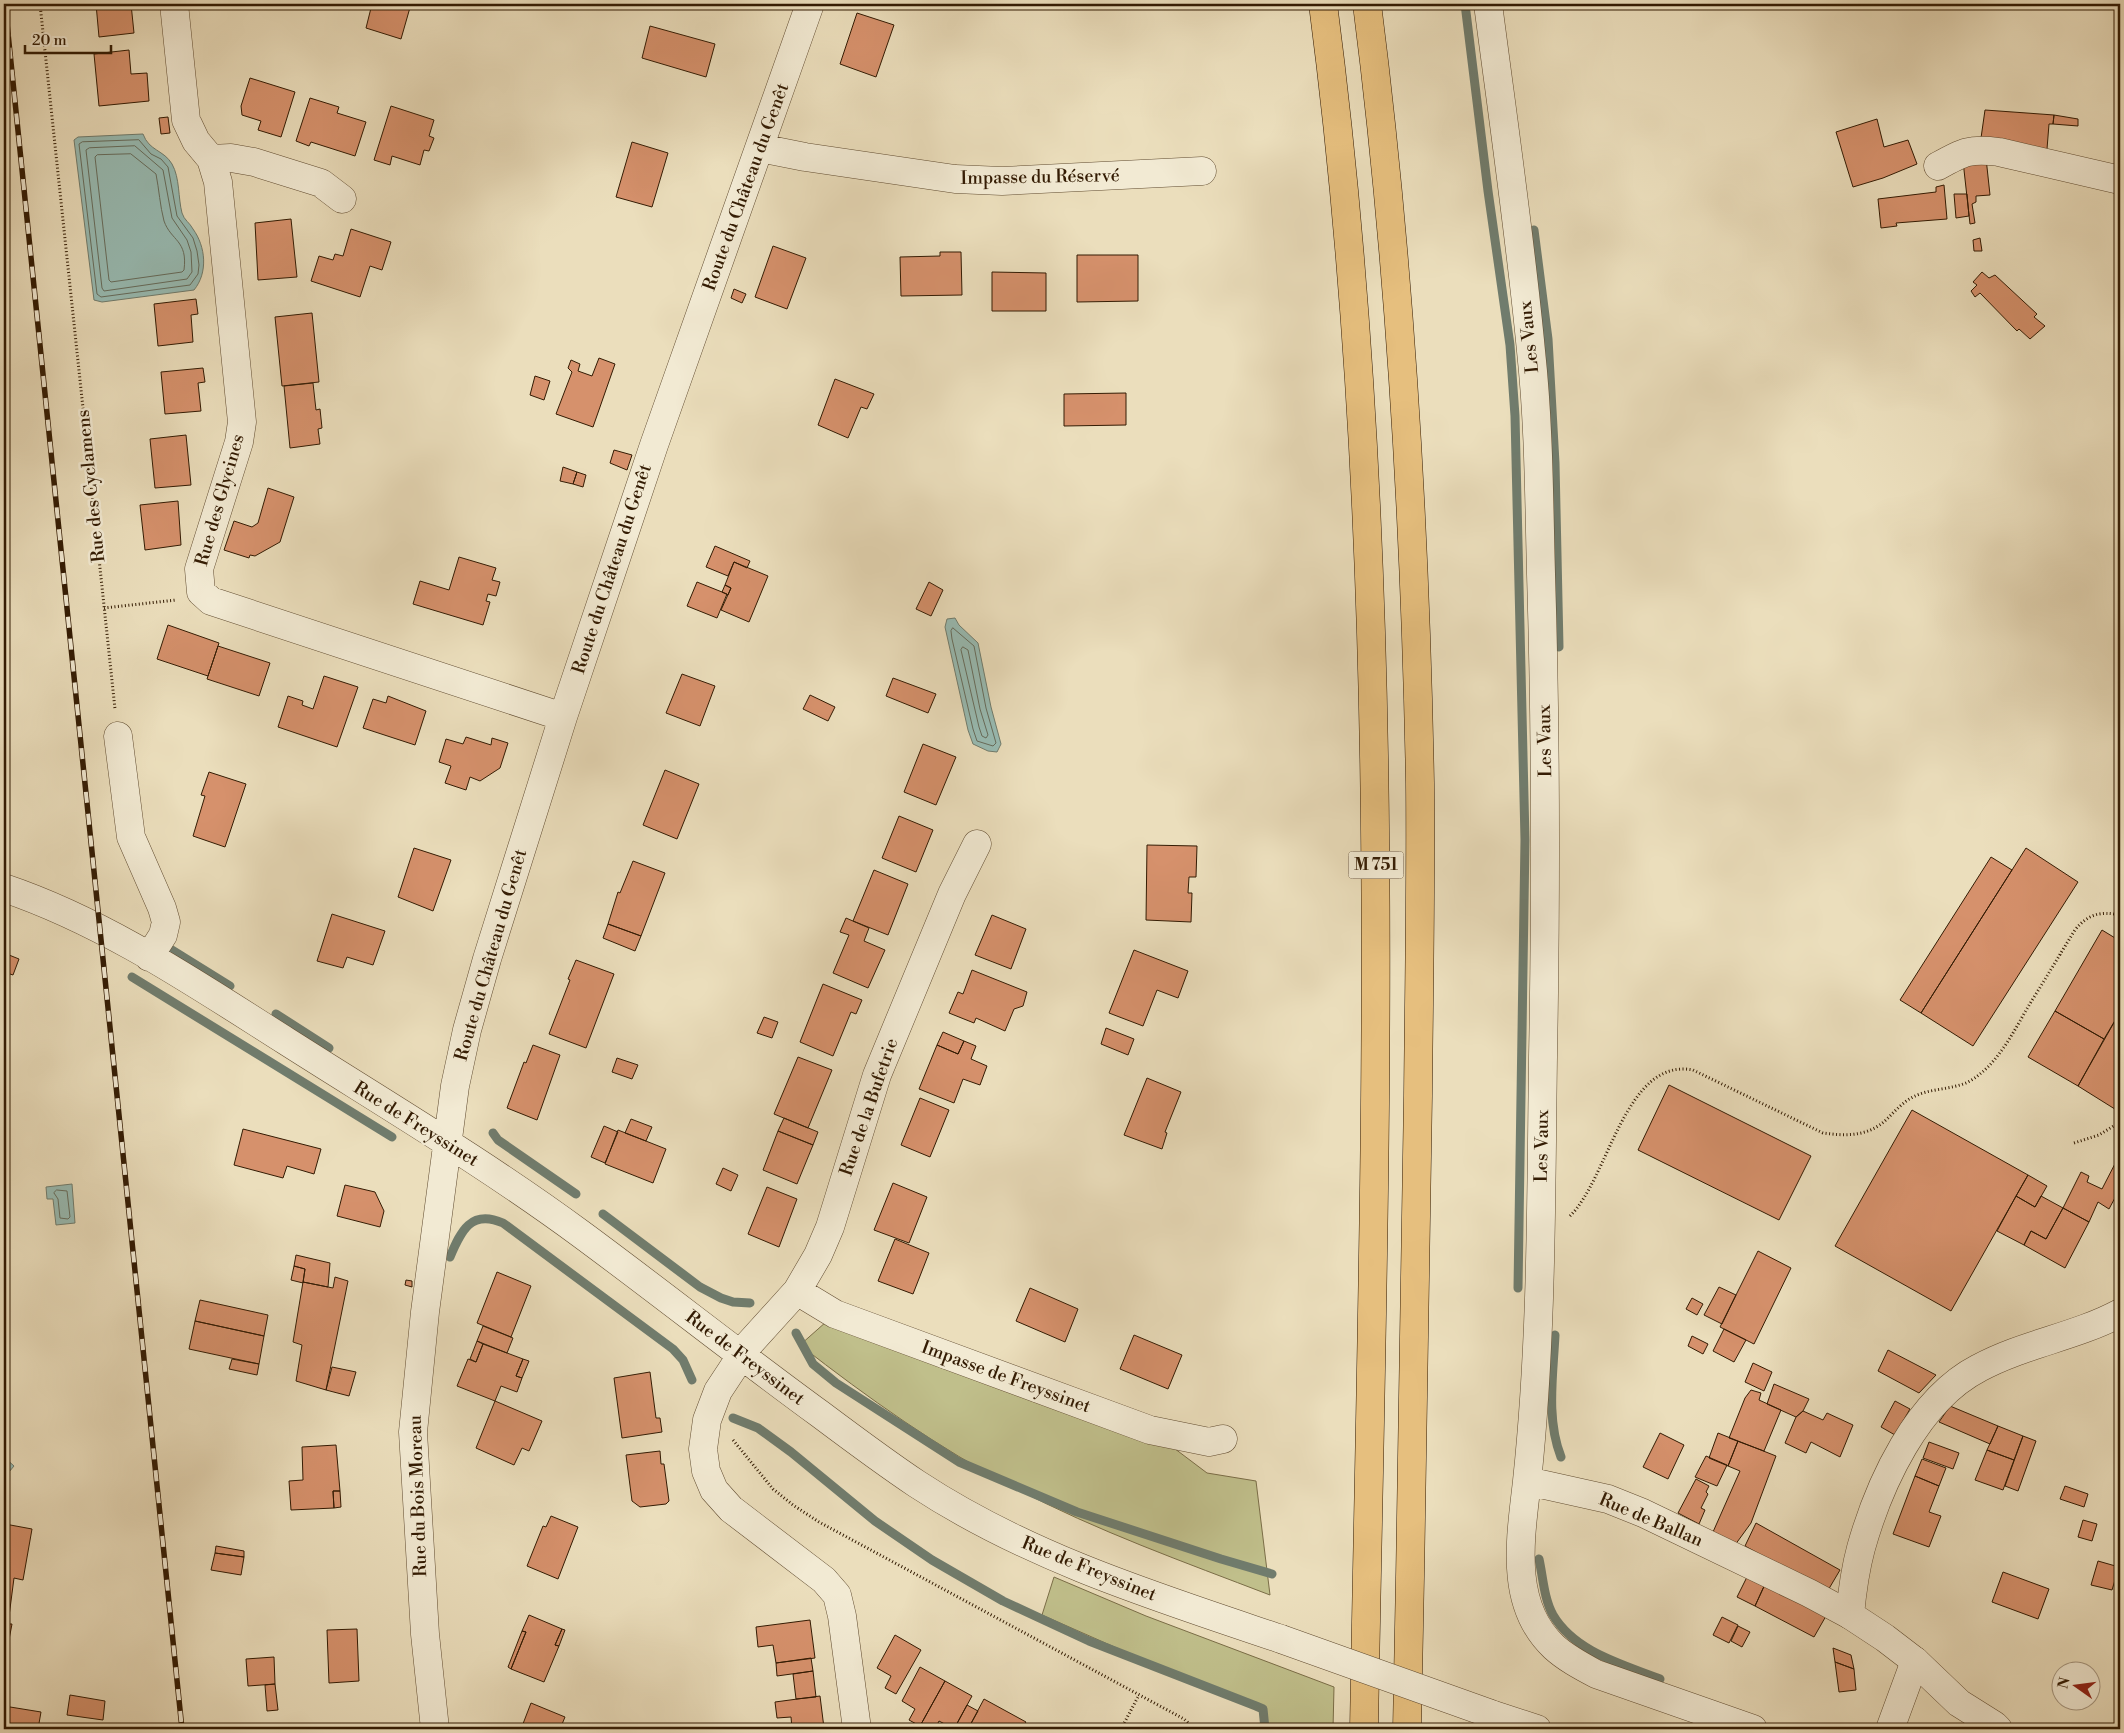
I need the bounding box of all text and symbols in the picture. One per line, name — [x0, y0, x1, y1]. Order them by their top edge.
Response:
scale bar — [25, 22, 111, 54]
text: 20 m — [32, 31, 67, 50]
street label: Route du Château du Genêt — [698, 79, 795, 294]
street label: Impasse du Réservé — [960, 164, 1120, 190]
street label: Les Vaux — [1514, 299, 1544, 374]
street label: Rue des Cyclamens — [72, 408, 110, 564]
street label: Rue des Glycines — [190, 431, 250, 569]
street label: Route du Château du Genêt — [567, 461, 657, 677]
street label: Les Vaux — [1533, 704, 1557, 777]
street label: Route du Château du Genêt — [450, 846, 532, 1064]
road number: M 751 — [1348, 852, 1404, 878]
street label: Rue de la Bufetrie — [835, 1035, 903, 1179]
street label: Rue de Freyssinet — [349, 1076, 483, 1172]
street label: Les Vaux — [1530, 1109, 1554, 1182]
street label: Rue de Freyssinet — [681, 1306, 810, 1411]
street label: Impasse de Freyssinet — [918, 1336, 1094, 1419]
street label: Rue du Bois Moreau — [404, 1414, 432, 1577]
street label: Rue de Ballan — [1596, 1488, 1707, 1552]
street label: Rue de Freyssinet — [1018, 1531, 1160, 1607]
north arrow — [2052, 1660, 2102, 1710]
text: N — [2054, 1676, 2074, 1691]

